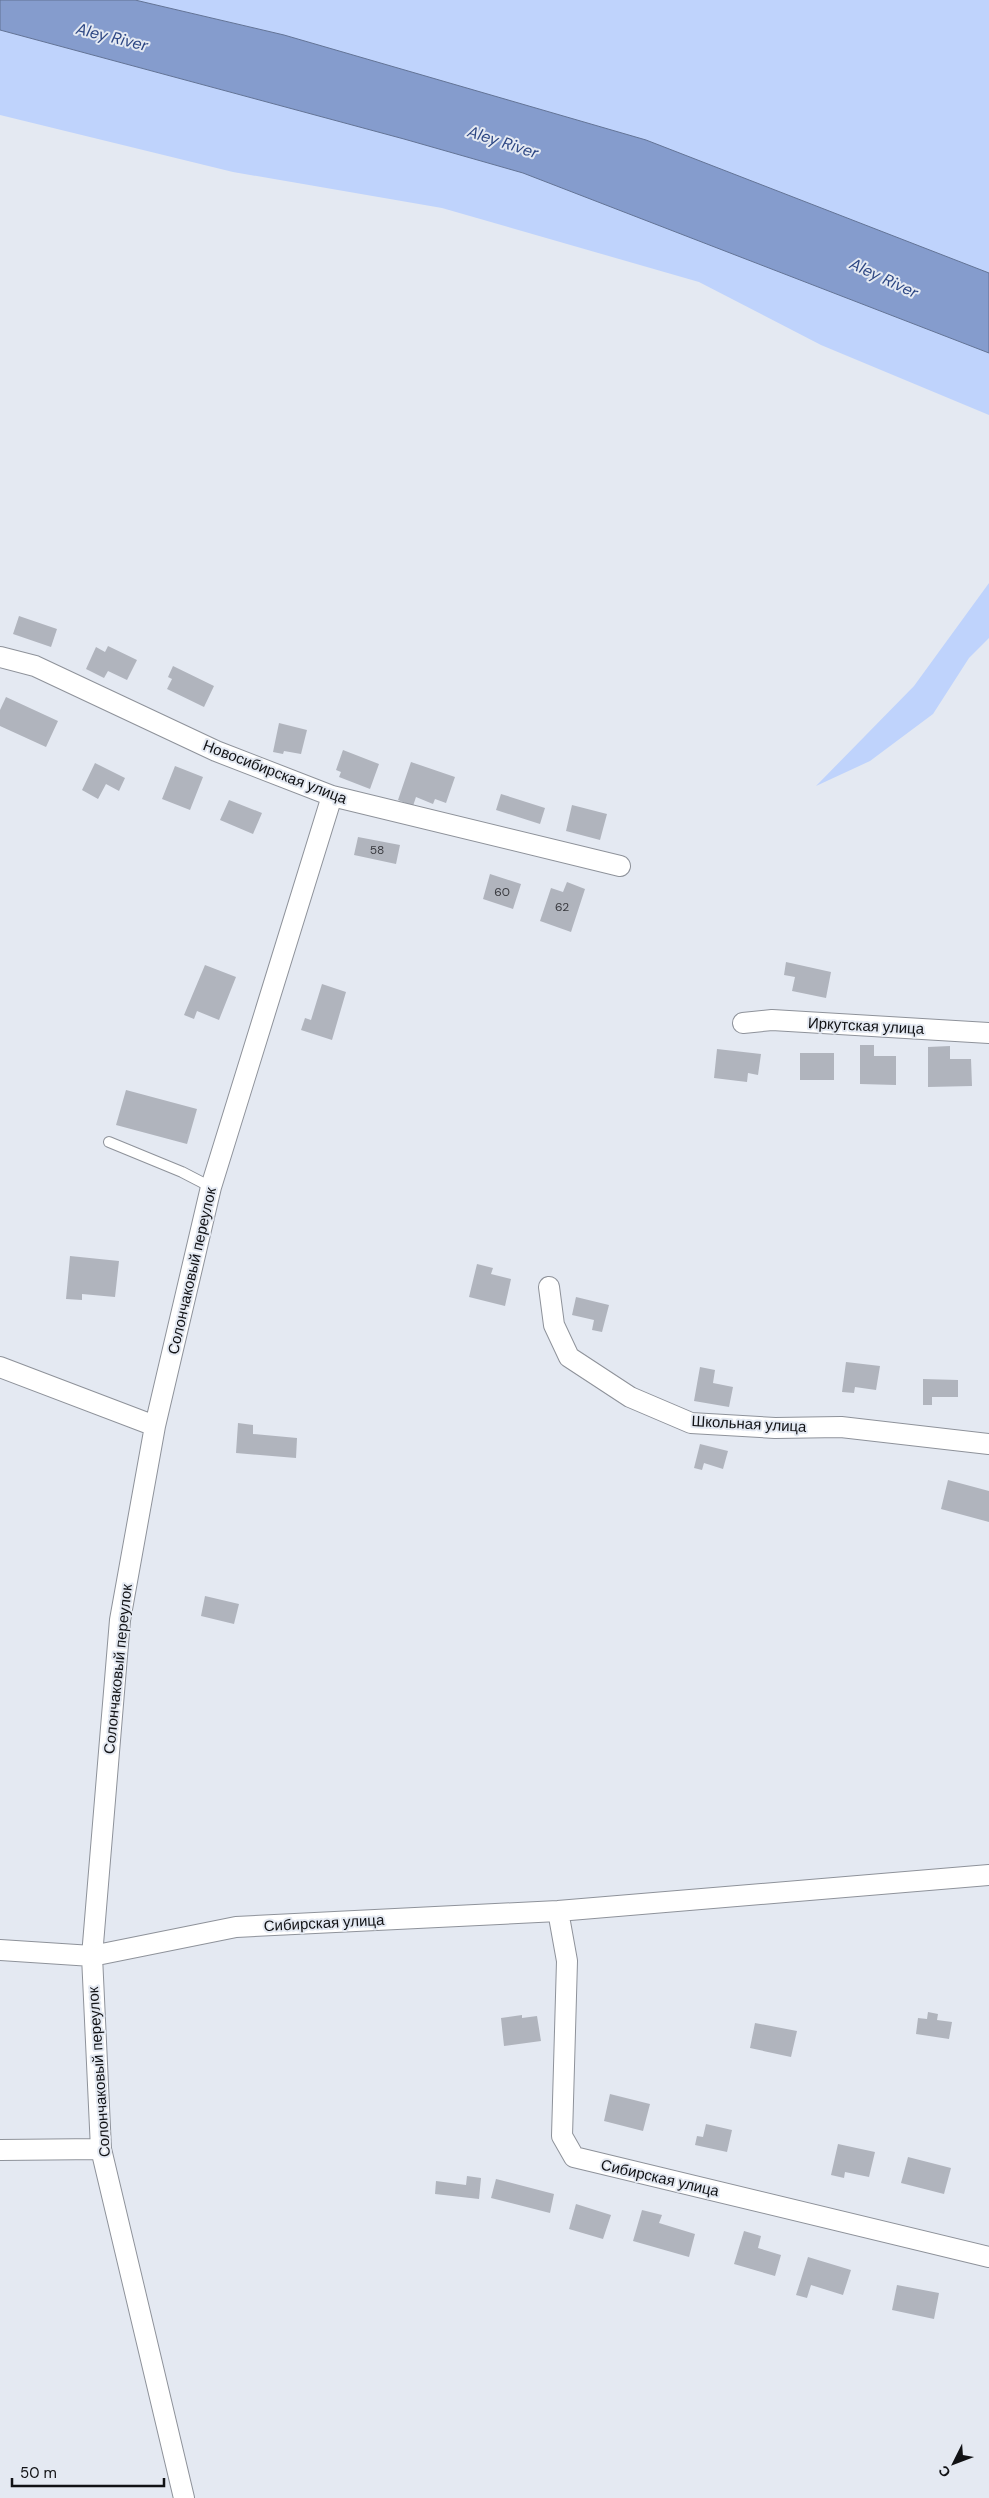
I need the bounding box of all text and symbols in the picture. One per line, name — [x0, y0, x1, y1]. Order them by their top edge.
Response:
water label: Aley River — [73, 18, 151, 56]
water label: Aley River — [464, 120, 542, 164]
water label: Aley River — [845, 253, 923, 303]
street label: Новосибирская улица — [200, 735, 350, 809]
house number: 58 — [370, 842, 384, 858]
house number: 60 — [494, 884, 510, 900]
house number: 62 — [555, 899, 569, 915]
street label: Иркутская улица — [807, 1013, 925, 1039]
street label: Солончаковый переулок — [163, 1185, 221, 1356]
street label: Школьная улица — [691, 1411, 808, 1437]
street label: Солончаковый переулок — [99, 1583, 137, 1755]
street label: Сибирская улица — [263, 1910, 385, 1936]
street label: Солончаковый переулок — [83, 1986, 115, 2158]
street label: Сибирская улица — [599, 2155, 722, 2201]
north arrow — [929, 2438, 979, 2488]
scale bar — [12, 2456, 165, 2488]
text: С — [934, 2462, 954, 2481]
text: 50 m — [20, 2463, 57, 2483]

